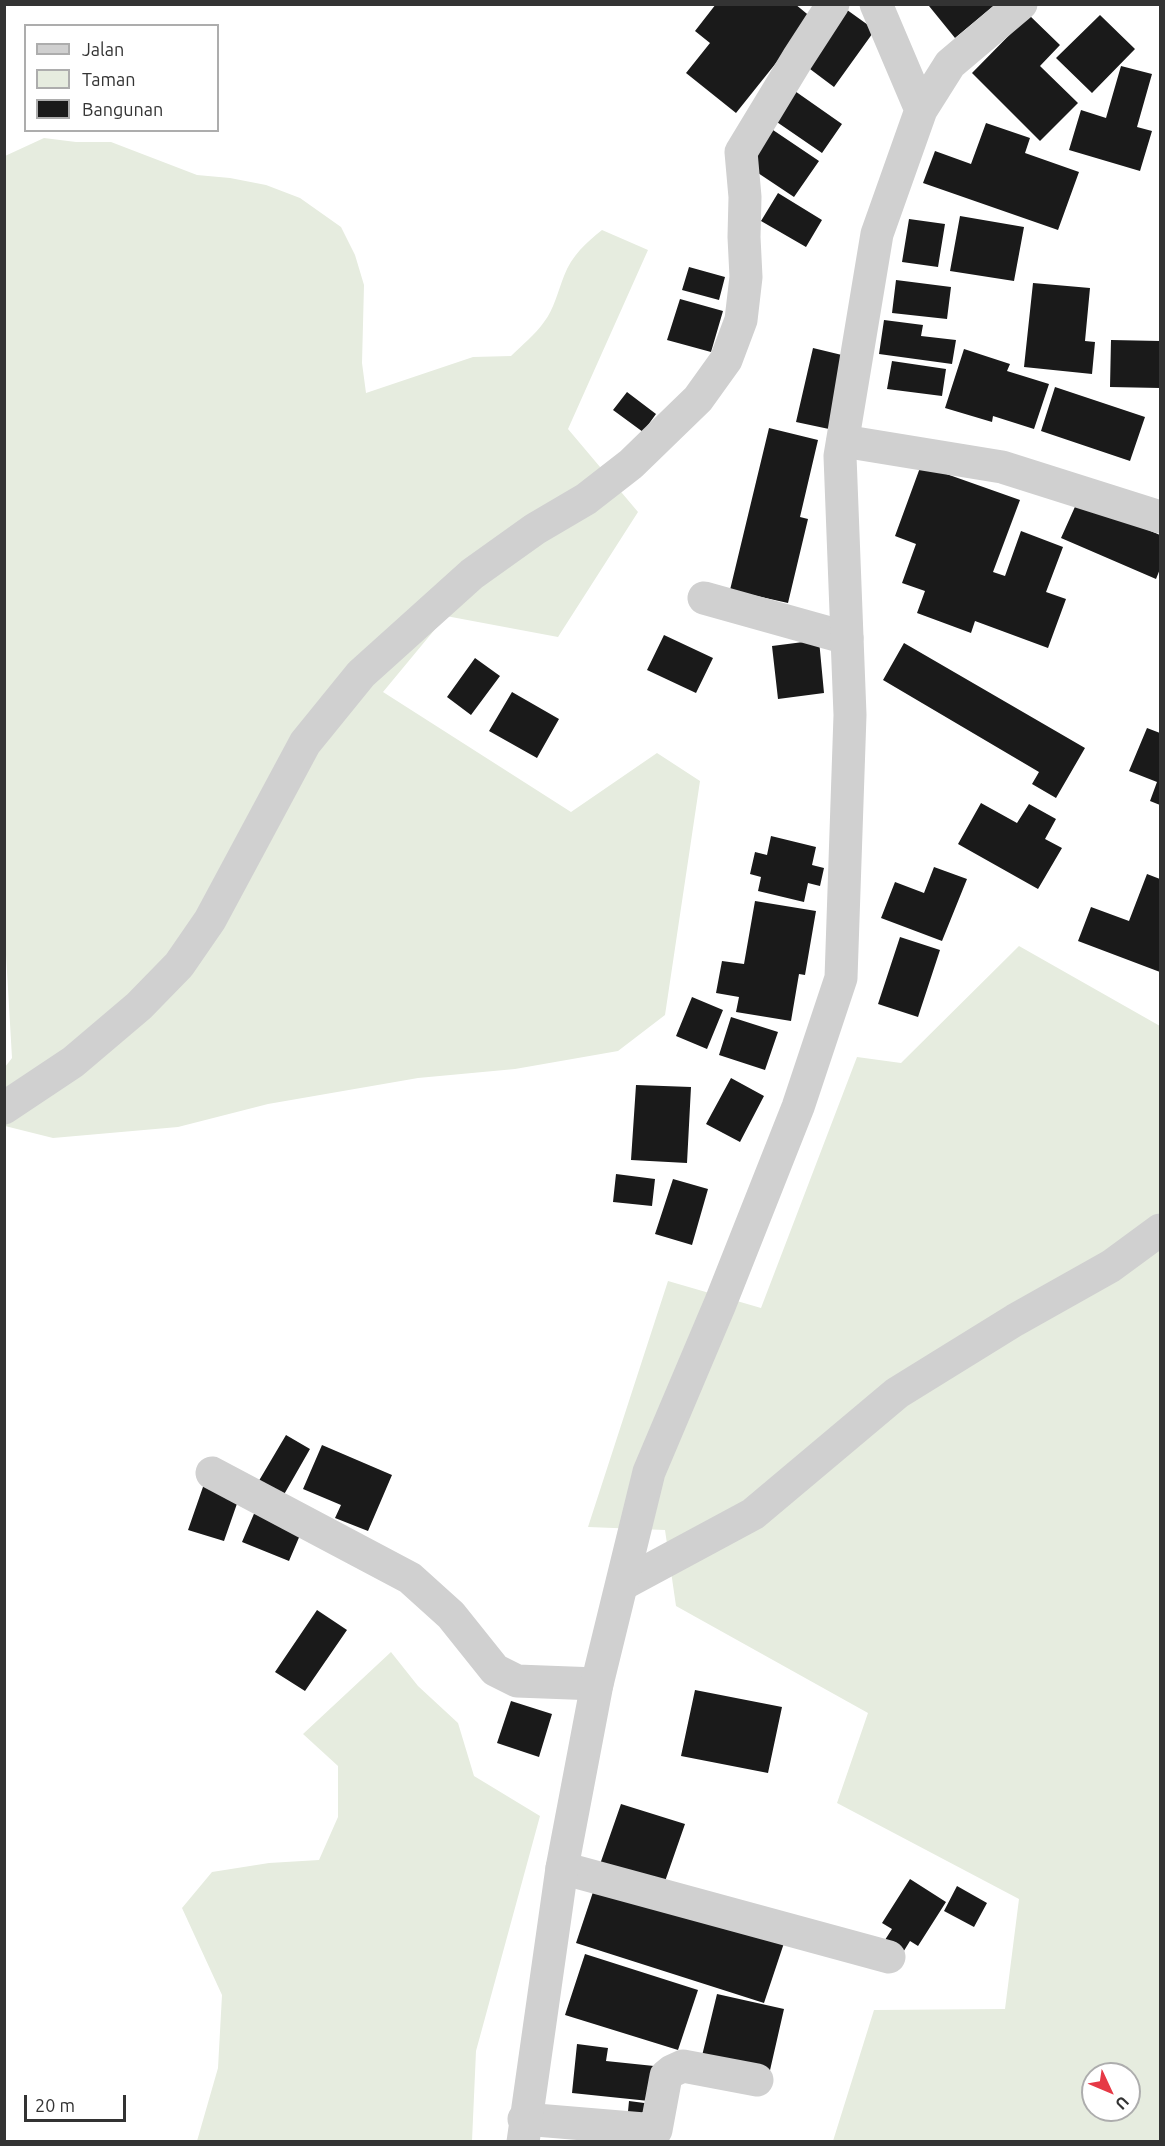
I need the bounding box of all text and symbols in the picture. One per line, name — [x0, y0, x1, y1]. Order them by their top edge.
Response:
legend — [24, 24, 219, 132]
text: Jalan — [82, 39, 124, 59]
text: Taman — [82, 69, 136, 89]
text: Bangunan — [82, 99, 163, 119]
north arrow — [1081, 2062, 1141, 2122]
scale bar — [27, 2083, 129, 2121]
text: U — [1112, 2093, 1133, 2113]
text: 20 m — [35, 2095, 75, 2115]

